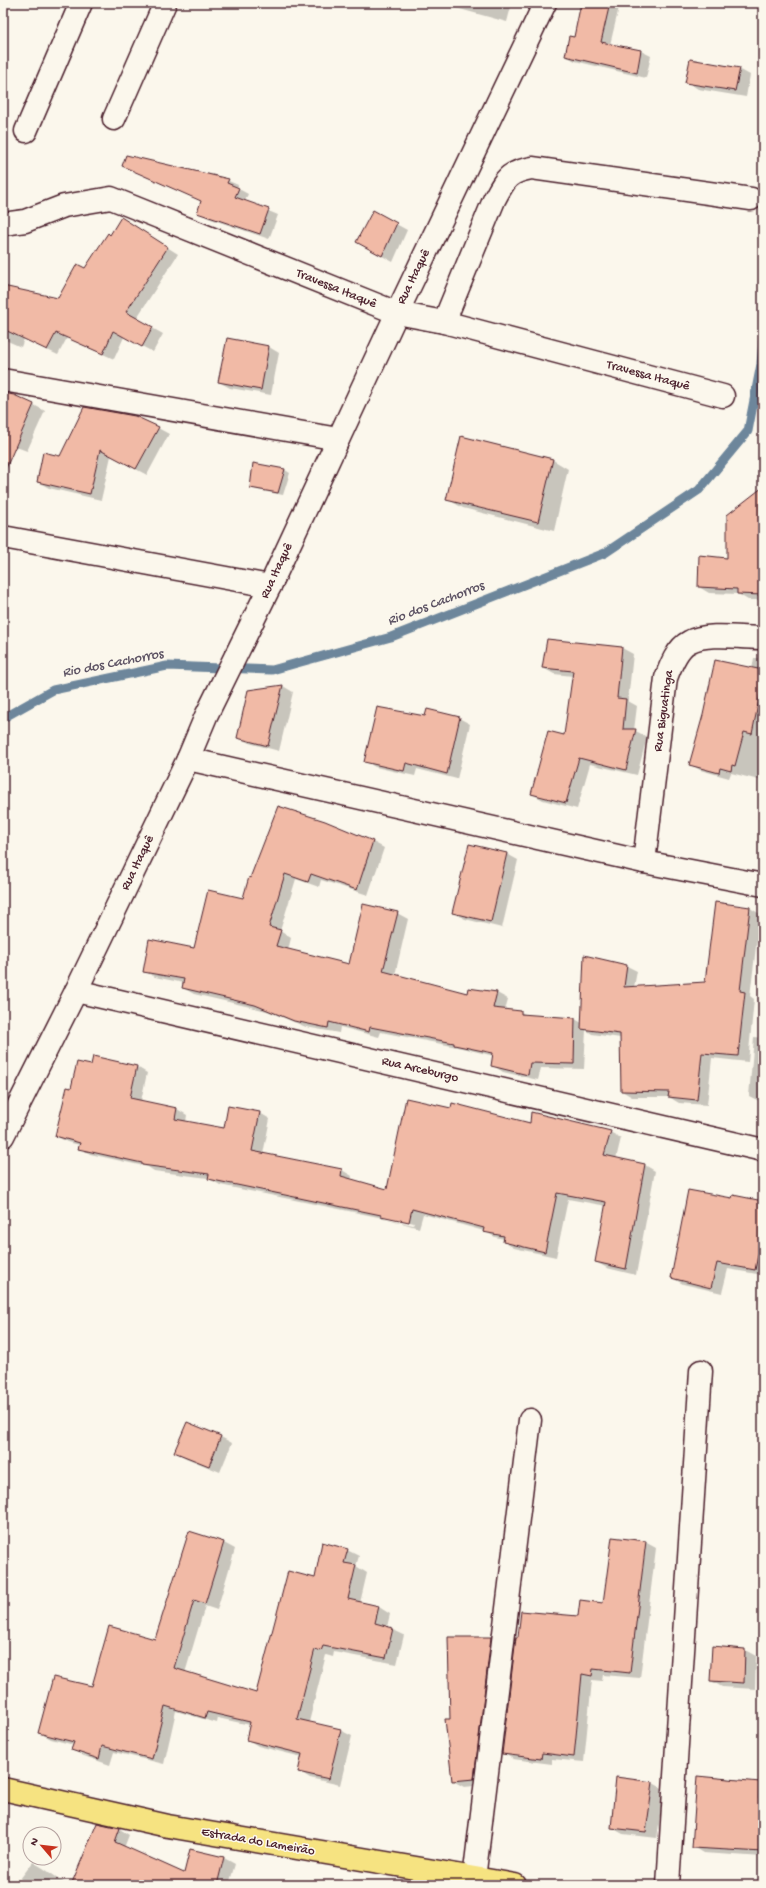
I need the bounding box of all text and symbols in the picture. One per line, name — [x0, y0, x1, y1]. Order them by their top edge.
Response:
street label: Rua Itaquê — [394, 247, 434, 307]
street label: Travessa Itaquê — [293, 266, 379, 312]
street label: Travessa Itaquê — [604, 357, 691, 394]
street label: Rua Itaquê — [258, 541, 296, 601]
water label: Rio dos Cachorros — [385, 577, 488, 630]
water label: Rio dos Cachorros — [61, 646, 167, 682]
street label: Rua Biguatinga — [651, 668, 677, 753]
street label: Rua Itaquê — [118, 833, 158, 893]
street label: Rua Arceburgo — [380, 1054, 460, 1086]
street label: Estrada do Lameirão — [200, 1825, 316, 1859]
north arrow — [22, 1826, 62, 1866]
text: N — [28, 1836, 42, 1848]

